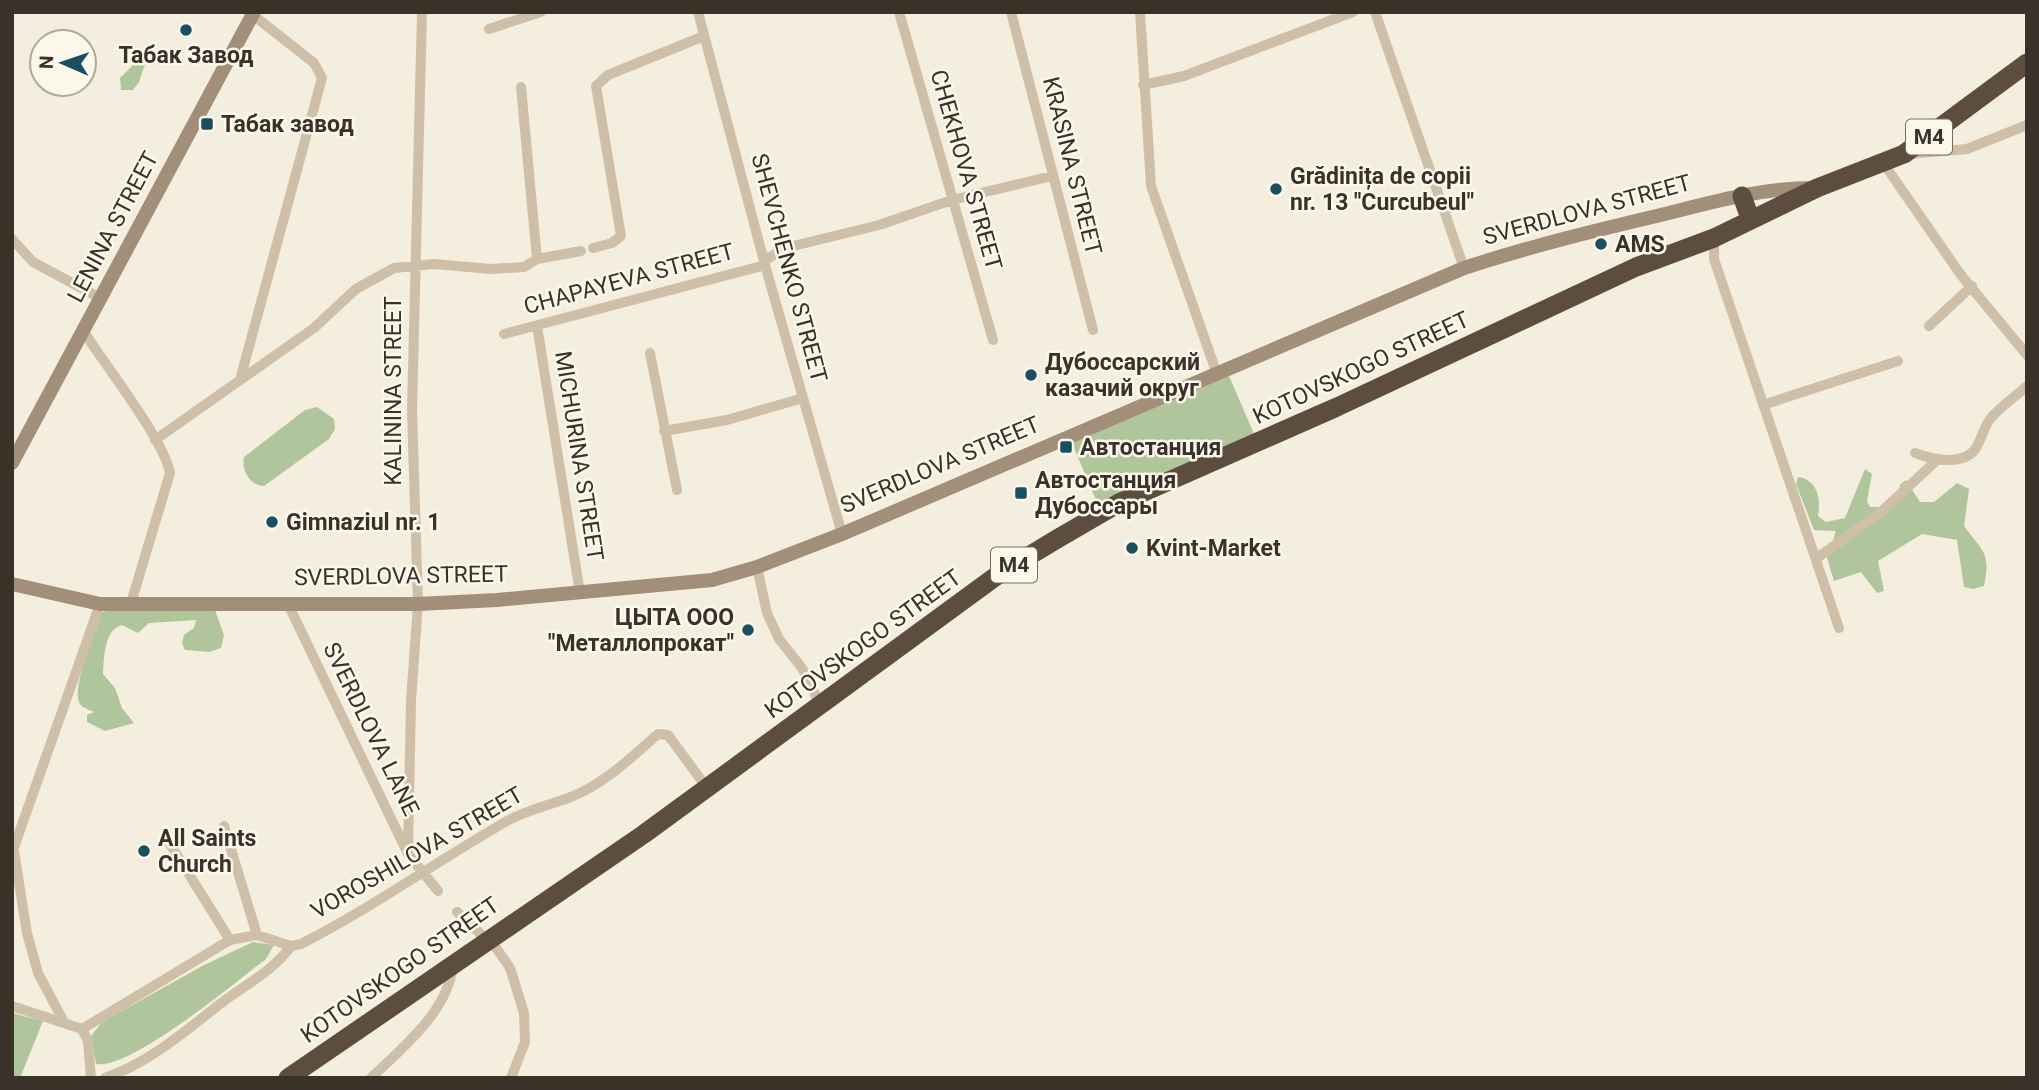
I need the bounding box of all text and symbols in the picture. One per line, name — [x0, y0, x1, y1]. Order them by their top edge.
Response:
marker: Табак Завод — [178, 22, 194, 38]
north arrow — [28, 28, 98, 98]
place label: Табак Завод — [118, 42, 254, 69]
text: N — [35, 55, 58, 70]
street label: CHEKHOVA STREET — [924, 67, 1008, 273]
street label: KRASINA STREET — [1037, 74, 1107, 258]
place label: Табак завод — [221, 111, 354, 138]
marker: Табак завод — [199, 116, 215, 132]
road number: M4 — [1906, 120, 1952, 154]
street label: LENINA STREET — [62, 147, 164, 307]
street label: SHEVCHENKO STREET — [745, 151, 833, 386]
place label: Grădinița de copii nr. 13 "Curcubeul" — [1290, 163, 1474, 216]
street label: SVERDLOVA STREET — [1480, 169, 1694, 251]
marker: Grădinița de copii nr. 13 "Curcubeul" — [1268, 181, 1284, 197]
place label: AMS — [1615, 231, 1665, 258]
marker: AMS — [1593, 236, 1609, 252]
street label: CHAPAYEVA STREET — [521, 238, 737, 320]
street label: KALININA STREET — [380, 296, 407, 486]
street label: KOTOVSKOGO STREET — [1249, 306, 1474, 430]
street label: MICHURINA STREET — [549, 349, 609, 563]
place label: Дубоссарский казачий округ — [1045, 349, 1200, 402]
marker: Дубоссарский казачий округ — [1023, 367, 1039, 383]
street label: SVERDLOVA STREET — [836, 411, 1044, 519]
place label: Автостанция — [1080, 434, 1221, 461]
marker: Автостанция — [1058, 439, 1074, 455]
place label: Автостанция Дубоссары — [1035, 467, 1176, 520]
marker: Автостанция Дубоссары — [1013, 485, 1029, 501]
place label: Gimnaziul nr. 1 — [286, 509, 441, 536]
marker: Gimnaziul nr. 1 — [264, 514, 280, 530]
place label: Kvint-Market — [1146, 535, 1281, 562]
marker: Kvint-Market — [1124, 540, 1140, 556]
road number: M4 — [991, 548, 1037, 582]
street label: SVERDLOVA STREET — [294, 561, 509, 591]
street label: KOTOVSKOGO STREET — [760, 564, 966, 724]
place label: ЦЫТА ООО "Металлопрокат" — [548, 604, 734, 657]
marker: ЦЫТА ООО "Металлопрокат" — [740, 622, 756, 638]
street label: SVERDLOVA LANE — [317, 638, 425, 820]
street label: VOROSHILOVA STREET — [306, 781, 528, 925]
place label: All Saints Church — [158, 825, 256, 878]
marker: All Saints Church — [136, 843, 152, 859]
street label: KOTOVSKOGO STREET — [296, 891, 504, 1049]

